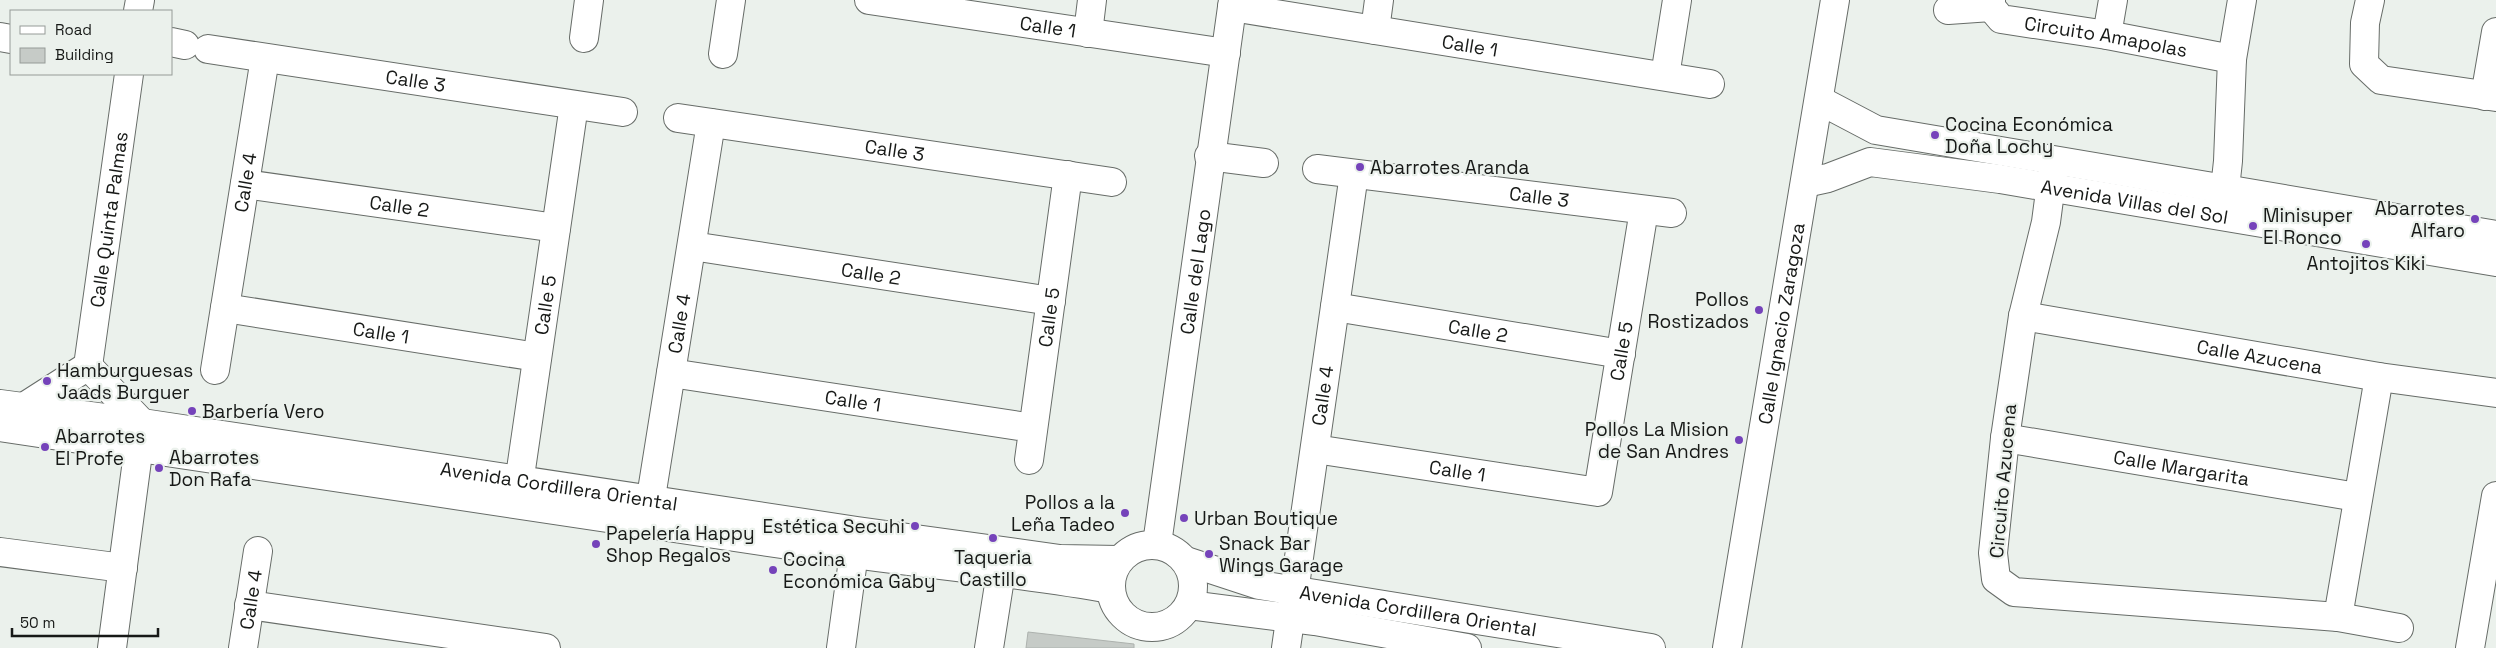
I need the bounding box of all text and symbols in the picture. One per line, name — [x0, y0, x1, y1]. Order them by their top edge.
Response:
legend — [10, 10, 172, 75]
street label: Calle 1 — [1018, 10, 1078, 43]
street label: Circuito Amapolas — [2023, 10, 2190, 63]
text: Road — [55, 20, 92, 39]
street label: Calle 1 — [1440, 28, 1500, 62]
text: Building — [55, 45, 114, 64]
street label: Calle 3 — [384, 64, 447, 97]
place label: Cocina Económica Doña Lochy — [1945, 112, 2113, 159]
marker: Cocina Económica Doña Lochy — [1929, 129, 1941, 141]
street label: Calle Quinta Palmas — [84, 130, 133, 309]
street label: Calle 3 — [863, 133, 926, 167]
street label: Calle 4 — [228, 150, 262, 214]
place label: Abarrotes Aranda — [1370, 155, 1529, 180]
marker: Abarrotes Aranda — [1354, 161, 1366, 173]
street label: Avenida Villas del Sol — [2039, 174, 2230, 229]
street label: Calle 3 — [1508, 180, 1571, 213]
street label: Calle 2 — [368, 189, 431, 222]
place label: Abarrotes Alfaro — [2375, 196, 2465, 243]
place label: Minisuper El Ronco — [2263, 203, 2353, 250]
street label: Calle del Lago — [1174, 207, 1216, 336]
marker: Abarrotes Alfaro — [2469, 213, 2481, 225]
marker: Minisuper El Ronco — [2247, 220, 2259, 232]
street label: Calle Ignacio Zaragoza — [1752, 221, 1810, 426]
marker: Antojitos Kiki — [2360, 238, 2372, 250]
place label: Antojitos Kiki — [2307, 251, 2426, 276]
street label: Calle 2 — [839, 257, 902, 290]
street label: Calle 5 — [528, 274, 562, 336]
street label: Calle 5 — [1032, 286, 1065, 349]
place label: Pollos Rostizados — [1648, 287, 1749, 334]
street label: Calle 4 — [662, 292, 696, 355]
marker: Pollos Rostizados — [1753, 304, 1765, 316]
street label: Calle 2 — [1446, 313, 1510, 348]
street label: Calle 1 — [351, 316, 411, 349]
street label: Calle 5 — [1604, 319, 1638, 383]
street label: Calle Azucena — [2195, 333, 2324, 380]
place label: Hamburguesas Jaads Burguer — [57, 358, 193, 405]
street label: Calle 4 — [1306, 364, 1339, 427]
marker: Hamburguesas Jaads Burguer — [41, 375, 53, 387]
street label: Calle 1 — [823, 384, 883, 417]
place label: Barbería Vero — [202, 399, 324, 424]
street label: Circuito Azucena — [1984, 403, 2022, 559]
marker: Barbería Vero — [186, 405, 198, 417]
place label: Pollos La Mision de San Andres — [1585, 417, 1729, 464]
place label: Abarrotes El Profe — [55, 424, 145, 471]
marker: Pollos La Mision de San Andres — [1733, 434, 1745, 446]
marker: Abarrotes El Profe — [39, 441, 51, 453]
street label: Calle Margarita — [2112, 444, 2251, 491]
place label: Abarrotes Don Rafa — [169, 445, 259, 492]
street label: Calle 1 — [1428, 454, 1487, 487]
street label: Avenida Cordillera Oriental — [439, 456, 679, 516]
marker: Abarrotes Don Rafa — [153, 462, 165, 474]
place label: Pollos a la Leña Tadeo — [1011, 490, 1115, 537]
place label: Urban Boutique — [1194, 506, 1338, 531]
marker: Pollos a la Leña Tadeo — [1119, 507, 1131, 519]
marker: Urban Boutique — [1178, 512, 1190, 524]
place label: Estética Secuhi — [762, 514, 905, 539]
marker: Estética Secuhi — [909, 520, 921, 532]
place label: Papelería Happy Shop Regalos — [606, 521, 755, 568]
place label: Snack Bar Wings Garage — [1219, 531, 1343, 578]
marker: Taqueria Castillo — [987, 532, 999, 544]
marker: Papelería Happy Shop Regalos — [590, 538, 602, 550]
place label: Taqueria Castillo — [954, 545, 1032, 592]
place label: Cocina Económica Gaby — [783, 547, 936, 594]
marker: Snack Bar Wings Garage — [1203, 548, 1215, 560]
marker: Cocina Económica Gaby — [767, 564, 779, 576]
street label: Calle 4 — [234, 568, 267, 631]
street label: Avenida Cordillera Oriental — [1298, 579, 1538, 642]
scale bar — [12, 606, 159, 638]
text: 50 m — [20, 613, 55, 632]

